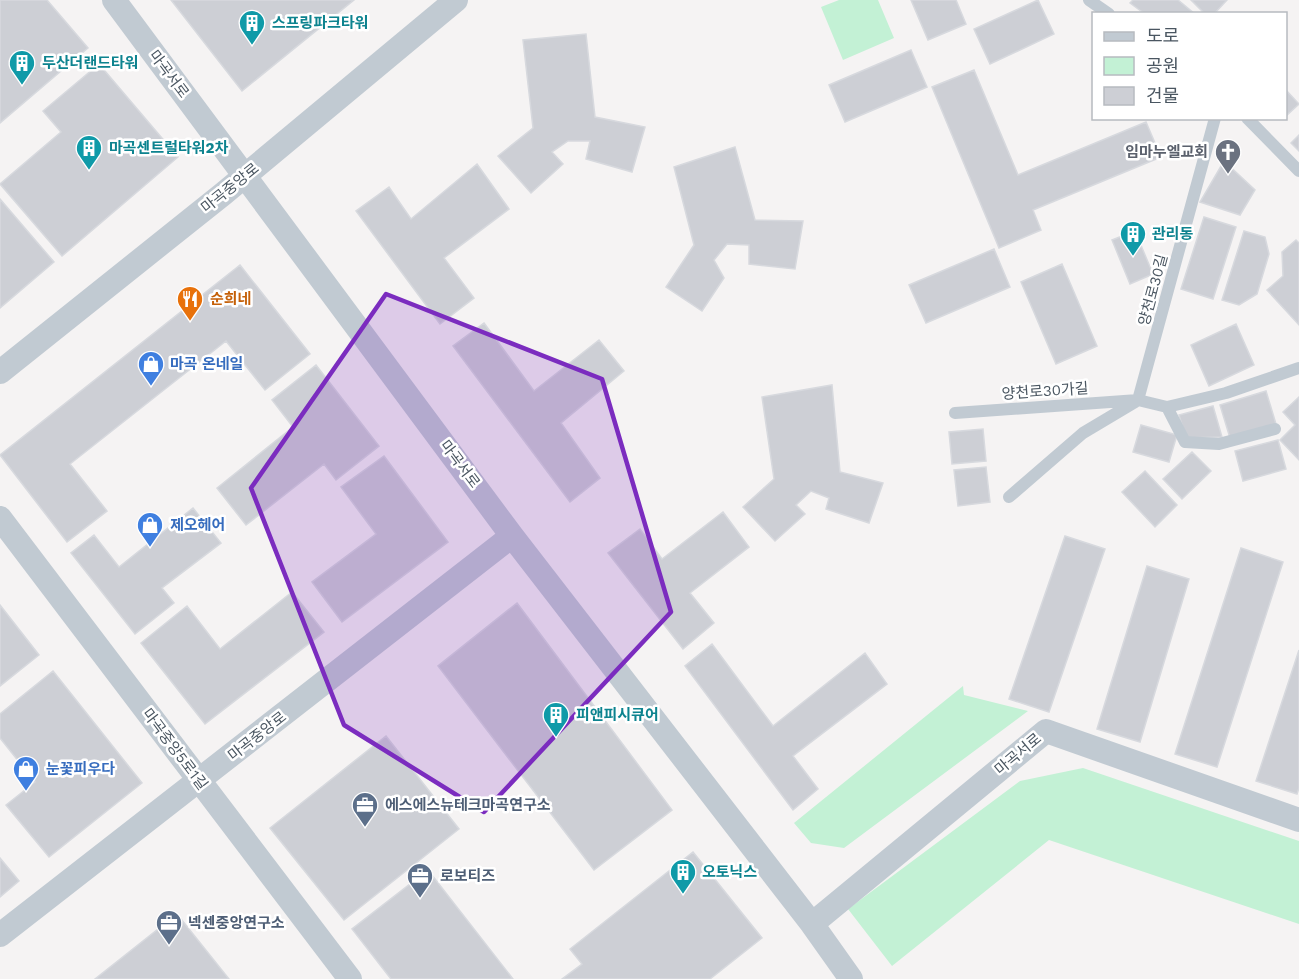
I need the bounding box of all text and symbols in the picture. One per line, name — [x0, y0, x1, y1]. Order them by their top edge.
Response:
building icon: 스프링파크타워 — [237, 8, 267, 46]
legend — [1092, 12, 1287, 120]
place label: 스프링파크타워 — [272, 14, 369, 32]
text: 도로 — [1146, 25, 1179, 46]
street label: 마곡서로 — [145, 47, 193, 101]
building icon: 두산더랜드타워 — [7, 48, 37, 86]
place label: 두산더랜드타워 — [42, 54, 139, 72]
text: 공원 — [1146, 55, 1179, 76]
text: 건물 — [1146, 85, 1179, 106]
building icon: 마곡센트럴타워2차 — [74, 133, 104, 171]
church icon: 임마누엘교회 — [1213, 137, 1243, 175]
place label: 마곡센트럴타워2차 — [109, 139, 229, 157]
place label: 임마누엘교회 — [1125, 143, 1208, 161]
street label: 마곡중앙로 — [198, 159, 262, 217]
building icon: 관리동 — [1118, 219, 1148, 257]
place label: 관리동 — [1152, 225, 1194, 243]
street label: 양천로30길 — [1135, 252, 1171, 328]
restaurant icon: 순희네 — [175, 284, 205, 322]
place label: 순희네 — [210, 290, 251, 308]
shop icon: 마곡 온네일 — [136, 349, 166, 387]
place label: 마곡 온네일 — [170, 355, 243, 373]
street label: 양천로30가길 — [1001, 379, 1089, 403]
street label: 마곡서로 — [436, 437, 484, 491]
shop icon: 제오헤어 — [135, 510, 165, 548]
place label: 제오헤어 — [170, 516, 225, 534]
building icon: 피앤피시큐어 — [541, 700, 571, 738]
street label: 마곡중앙5로1길 — [139, 705, 211, 793]
place label: 피앤피시큐어 — [576, 706, 659, 724]
street label: 마곡중앙로 — [224, 708, 290, 764]
street label: 마곡서로 — [991, 729, 1045, 779]
shop icon: 눈꽃피우다 — [11, 754, 41, 792]
place label: 눈꽃피우다 — [46, 760, 115, 778]
office icon: 에스에스뉴테크마곡연구소 — [350, 790, 380, 828]
place label: 에스에스뉴테크마곡연구소 — [385, 796, 551, 814]
building icon: 오토닉스 — [668, 857, 698, 895]
office icon: 로보티즈 — [405, 861, 435, 899]
place label: 오토닉스 — [702, 863, 757, 881]
place label: 로보티즈 — [440, 867, 495, 885]
office icon: 넥센중앙연구소 — [154, 908, 184, 946]
place label: 넥센중앙연구소 — [188, 914, 285, 932]

